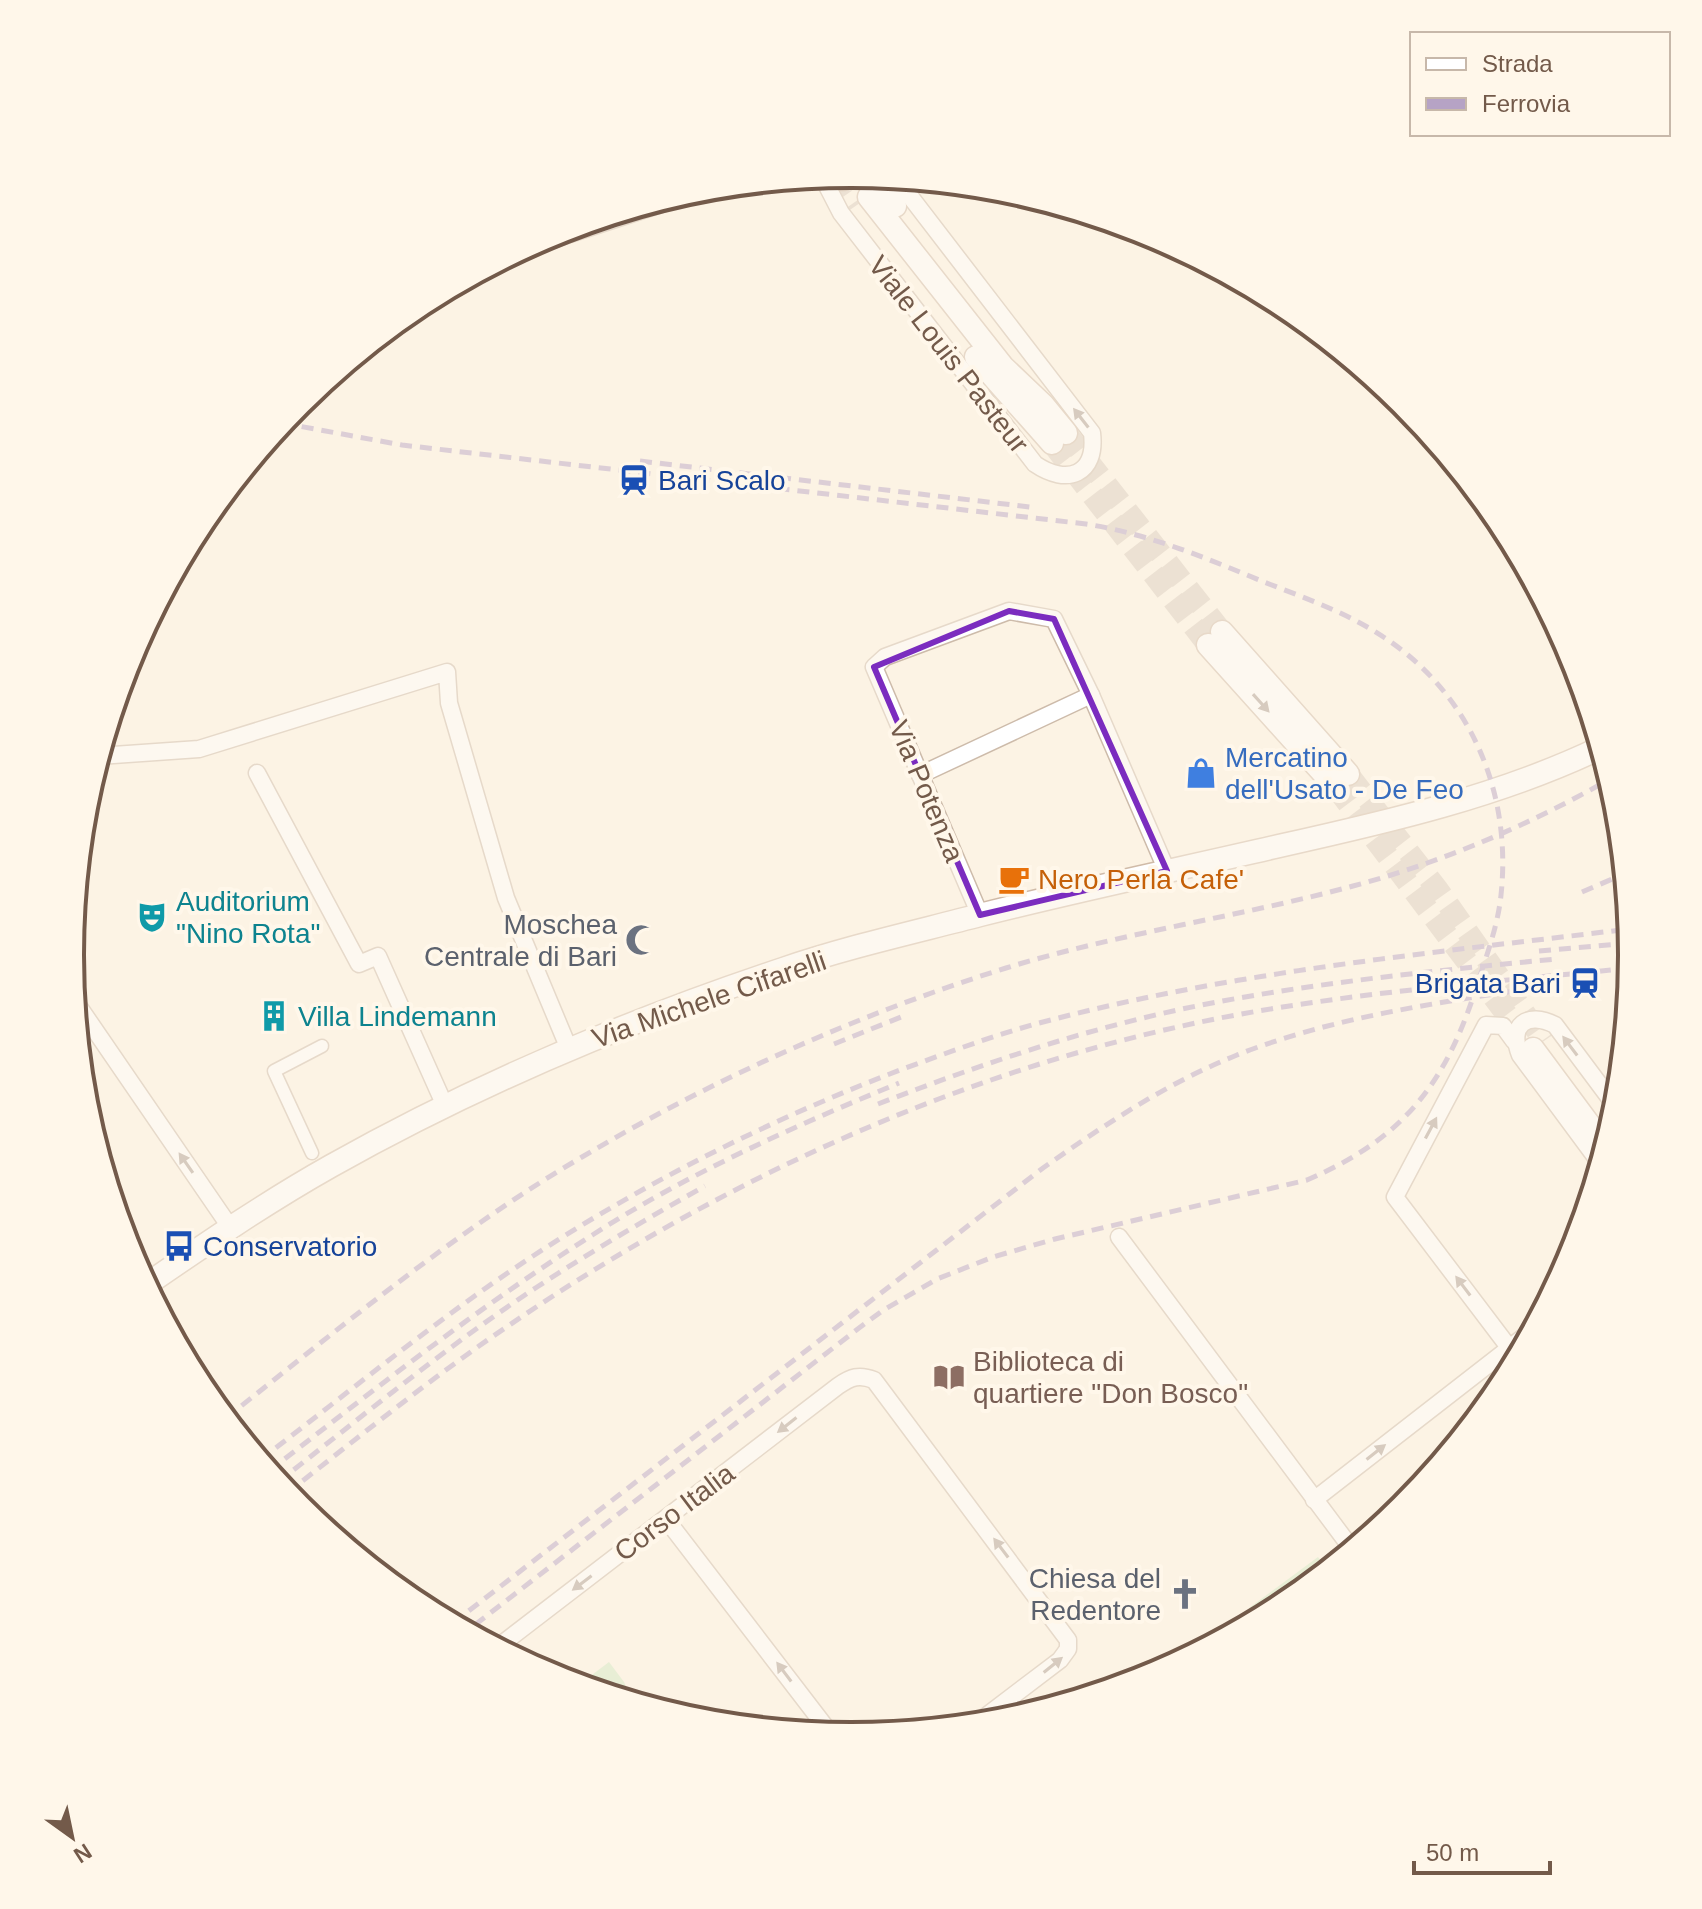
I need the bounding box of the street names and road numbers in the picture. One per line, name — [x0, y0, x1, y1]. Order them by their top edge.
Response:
street label: Viale Louis Pasteur — [862, 250, 1035, 459]
street label: Via Potenza — [883, 716, 970, 867]
street label: Via Michele Cifarelli — [588, 945, 830, 1054]
street label: Corso Italia — [608, 1457, 741, 1567]

